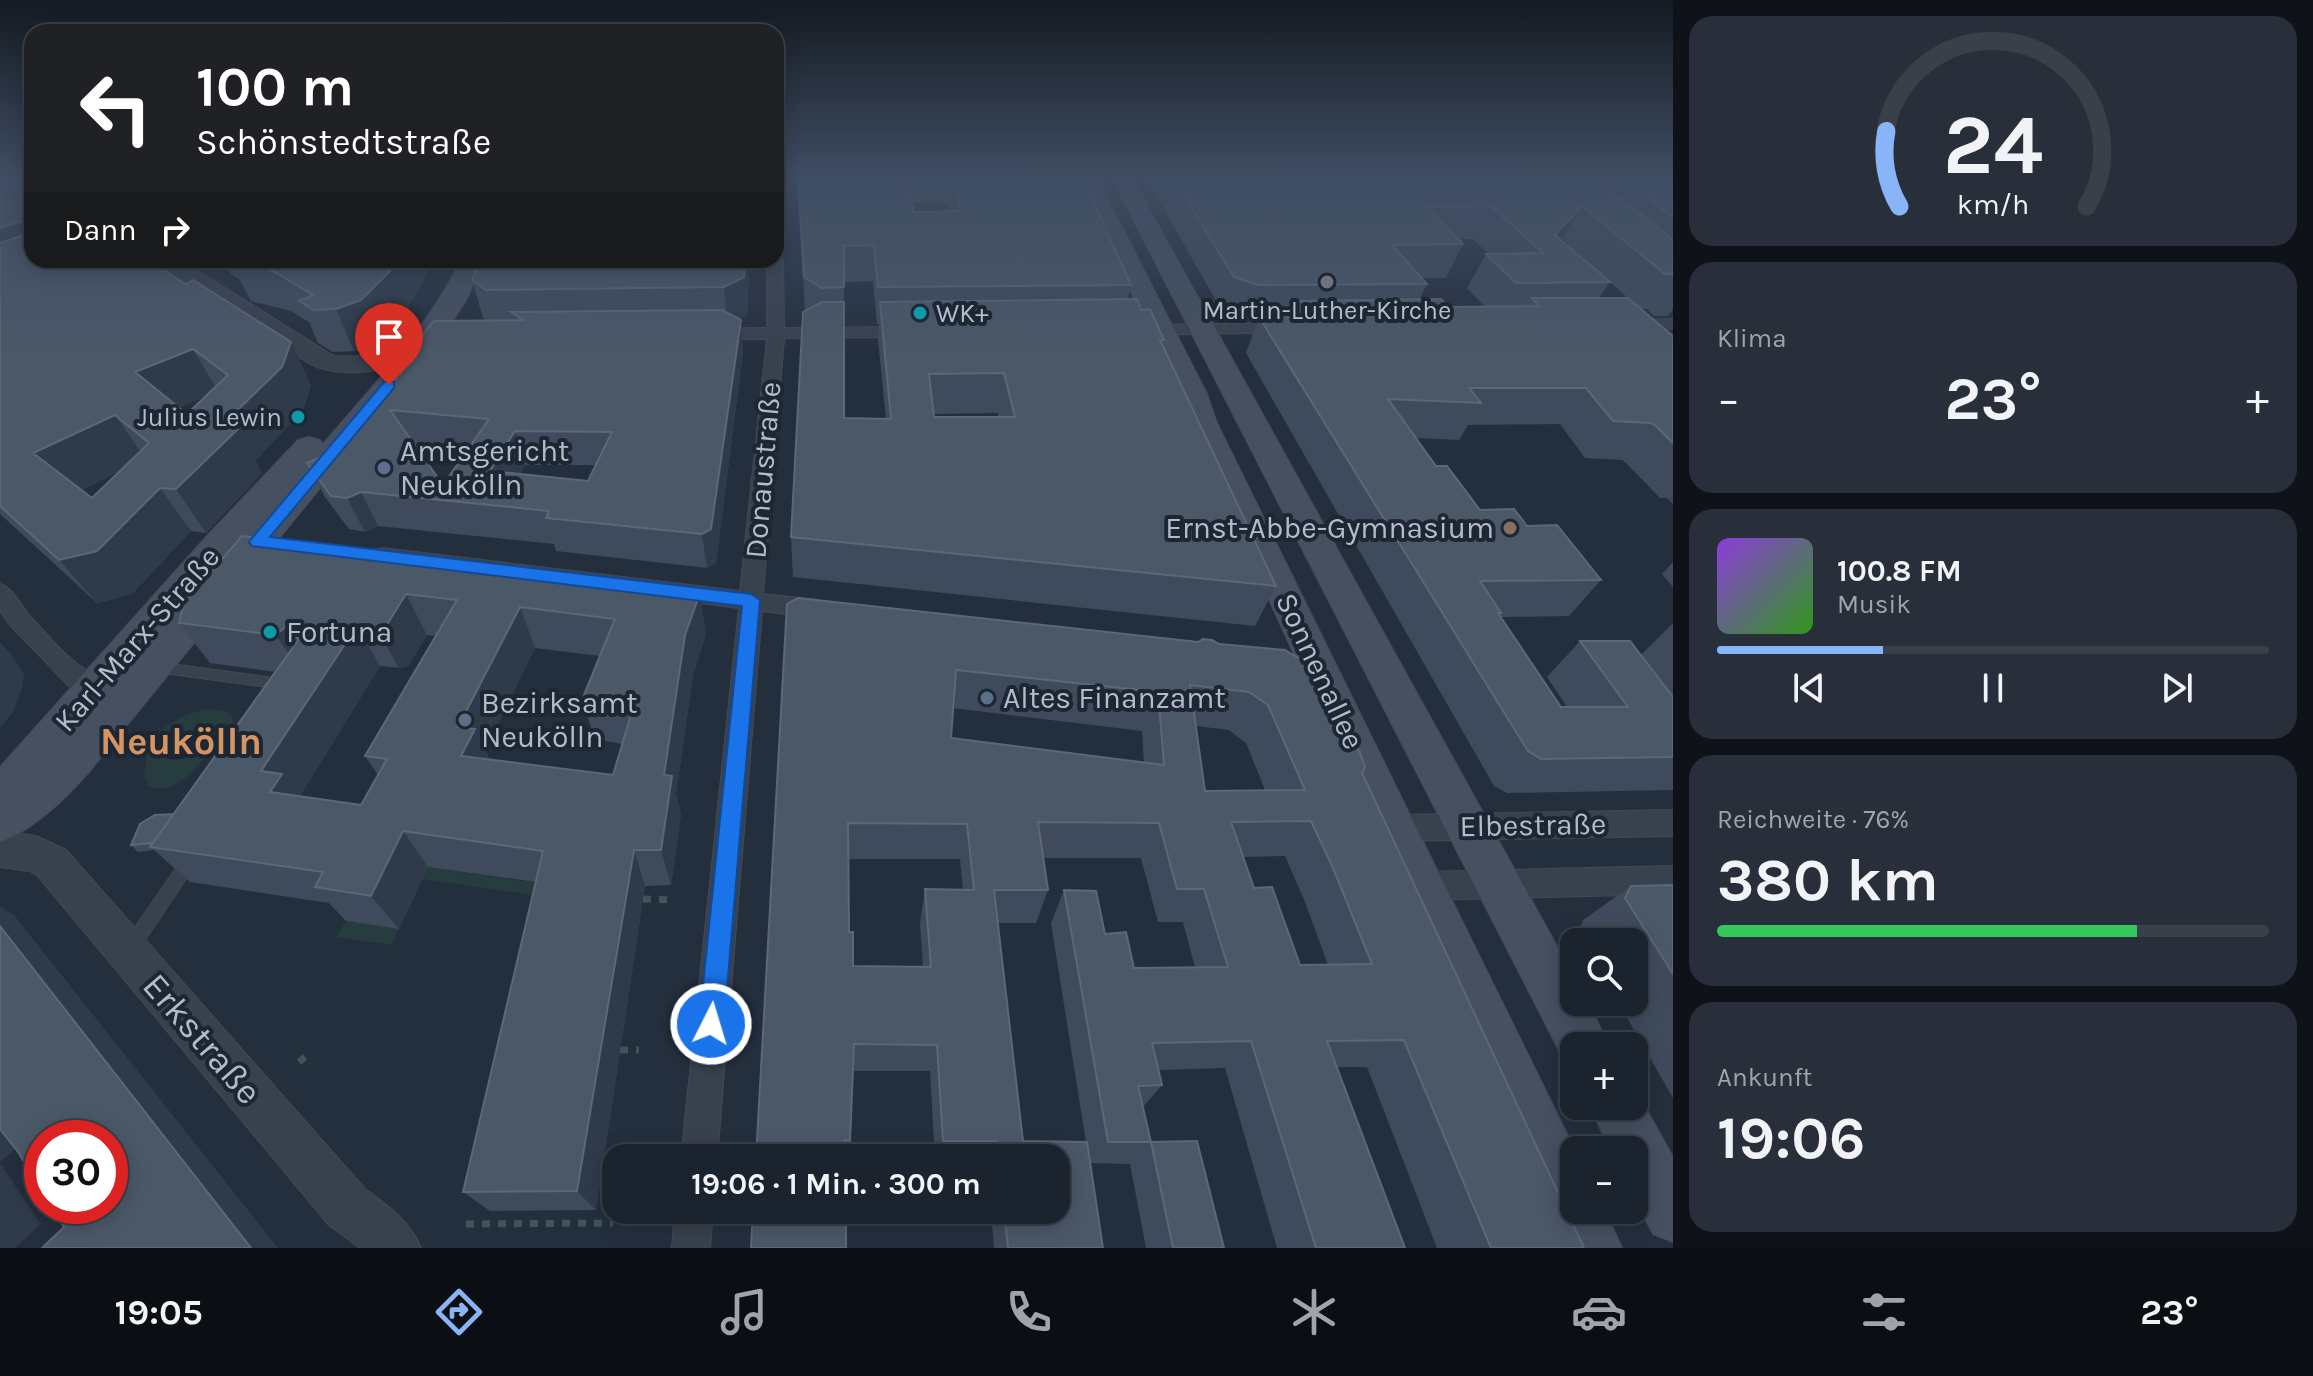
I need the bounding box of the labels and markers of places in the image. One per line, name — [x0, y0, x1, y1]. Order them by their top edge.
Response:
marker: Martin-Luther-Kirche — [1318, 273, 1336, 291]
place label: Martin-Luther-Kirche — [1203, 295, 1451, 326]
place label: WK+ — [936, 298, 989, 329]
pin — [355, 303, 423, 385]
marker: WK+ — [911, 304, 929, 322]
place label: Julius Lewin — [137, 402, 282, 433]
marker: Julius Lewin — [289, 408, 307, 426]
place label: Amtsgericht Neukölln — [400, 433, 569, 503]
marker: Amtsgericht Neukölln — [375, 459, 393, 477]
place label: Ernst-Abbe-Gymnasium — [1165, 510, 1494, 546]
marker: Ernst-Abbe-Gymnasium — [1501, 519, 1519, 537]
place label: Fortuna — [286, 614, 392, 650]
marker: Fortuna — [261, 623, 279, 641]
place label: Altes Finanzamt — [1003, 680, 1226, 716]
place label: Bezirksamt Neukölln — [481, 685, 638, 755]
marker: Altes Finanzamt — [978, 689, 996, 707]
marker: Bezirksamt Neukölln — [456, 711, 474, 729]

